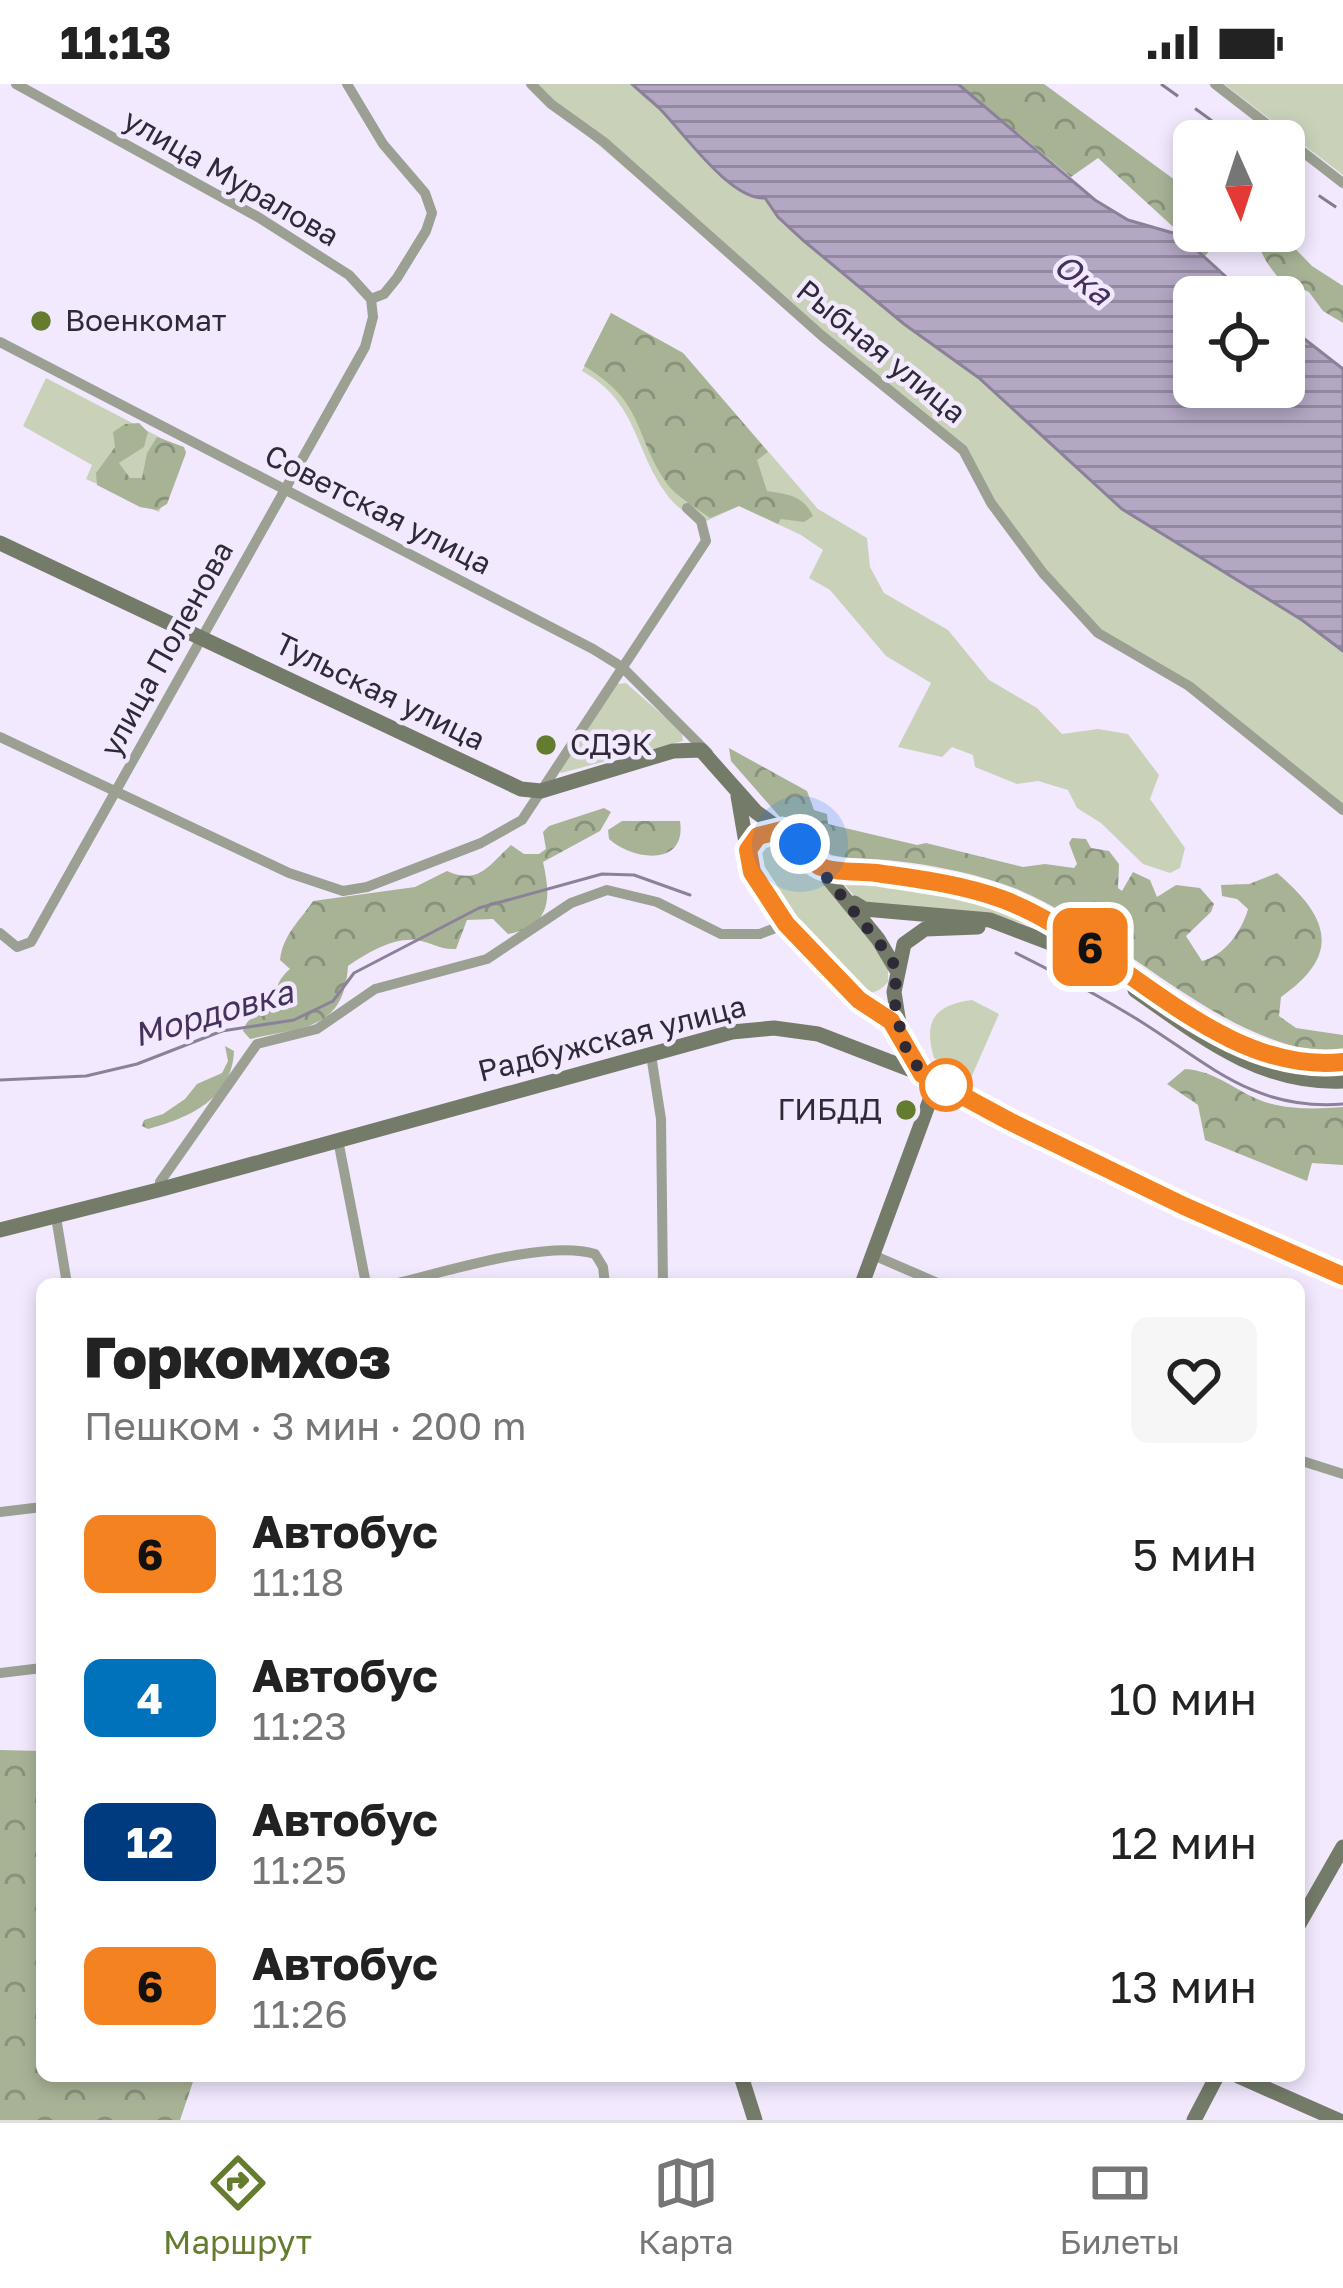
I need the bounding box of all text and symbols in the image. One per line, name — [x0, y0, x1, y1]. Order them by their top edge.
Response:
text: 11:13 — [60, 15, 171, 69]
street label: улица Муралова — [117, 101, 346, 253]
north arrow — [1173, 120, 1305, 252]
map controls — [1173, 120, 1305, 408]
water label: Ока — [1047, 244, 1121, 314]
street label: Рыбная улица — [790, 272, 973, 430]
button: locate — [1173, 276, 1305, 408]
place label: Военкомат — [65, 302, 227, 338]
marker: Военкомат — [28, 308, 54, 334]
street label: Советская улица — [259, 436, 498, 582]
street label: улица Поленова — [92, 535, 240, 763]
street label: Тульская улица — [270, 625, 491, 757]
place label: СДЭК — [570, 726, 653, 762]
marker: СДЭК — [533, 732, 559, 758]
your location — [770, 814, 830, 874]
line badge: 6 — [1051, 908, 1129, 986]
text: 6 — [1077, 922, 1103, 972]
water label: Мордовка — [129, 971, 298, 1054]
street label: Радбужская улица — [474, 987, 750, 1089]
unlabelled marker — [921, 1060, 971, 1110]
place label: ГИБДД — [777, 1091, 882, 1127]
marker: ГИБДД — [893, 1097, 919, 1123]
button: heart — [1131, 1317, 1257, 1443]
text: Горкомхоз — [84, 1322, 391, 1391]
text: Пешком · 3 мин · 200 m — [84, 1402, 526, 1449]
text: Автобус — [252, 1504, 438, 1558]
text: 5 мин — [1132, 1527, 1257, 1581]
text: 6 — [137, 1529, 163, 1579]
text: 11:18 — [252, 1558, 344, 1605]
text: Автобус — [252, 1648, 438, 1702]
text: 10 мин — [1109, 1671, 1257, 1725]
text: 4 — [137, 1673, 163, 1723]
text: 11:23 — [252, 1702, 347, 1749]
text: Автобус — [252, 1792, 438, 1846]
text: 12 мин — [1111, 1815, 1257, 1869]
text: 12 — [126, 1817, 174, 1867]
text: 11:25 — [252, 1846, 347, 1893]
text: Автобус — [252, 1936, 438, 1990]
text: 13 мин — [1110, 1959, 1257, 2013]
text: 6 — [137, 1961, 163, 2011]
text: 11:26 — [252, 1990, 348, 2037]
tab: Маршрут — [163, 2150, 312, 2261]
tab: Карта — [638, 2150, 734, 2261]
tab: Билеты — [1060, 2150, 1180, 2261]

